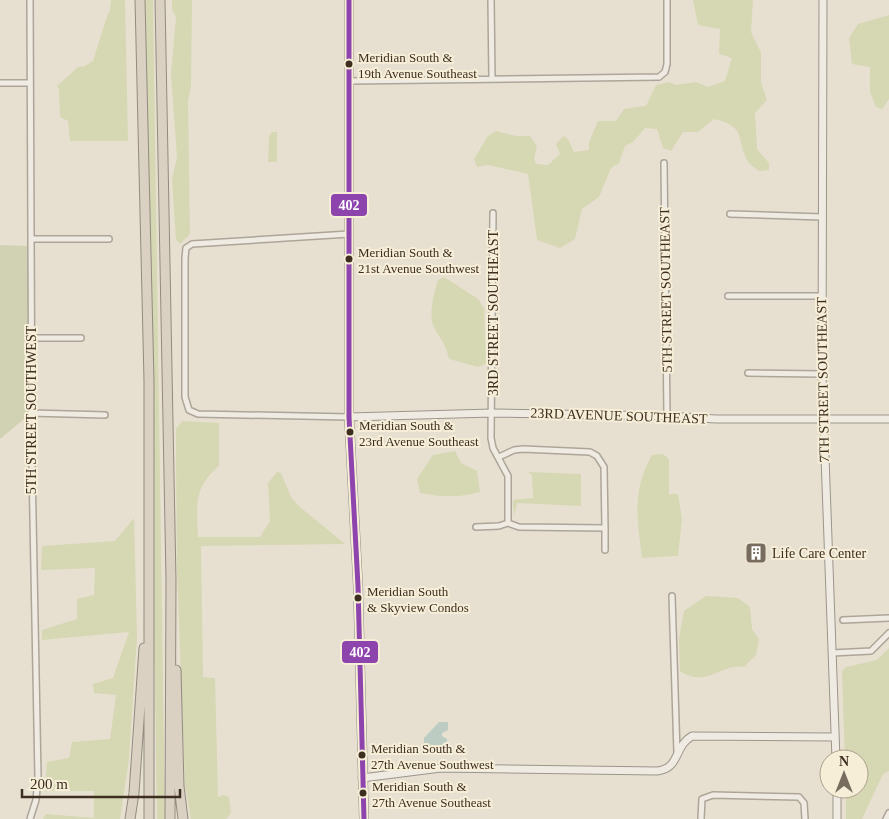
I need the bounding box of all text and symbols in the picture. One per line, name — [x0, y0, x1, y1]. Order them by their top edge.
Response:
place label: Meridian South & 19th Avenue Southeast — [358, 50, 477, 81]
marker: Meridian South & 19th Avenue Southeast — [344, 59, 354, 69]
line badge: 402 — [330, 193, 368, 217]
text: 402 — [339, 198, 360, 213]
street label: 5TH STREET SOUTHEAST — [657, 207, 675, 373]
street label: 3RD STREET SOUTHEAST — [486, 229, 501, 396]
place label: Meridian South & 21st Avenue Southwest — [358, 245, 479, 276]
marker: Meridian South & 21st Avenue Southwest — [344, 254, 354, 264]
street label: 7TH STREET SOUTHEAST — [814, 297, 832, 463]
street label: 5TH STREET SOUTHWEST — [24, 325, 39, 494]
street label: 23RD AVENUE SOUTHEAST — [530, 405, 708, 427]
place label: Meridian South & 23rd Avenue Southeast — [359, 418, 479, 449]
marker: Meridian South & 23rd Avenue Southeast — [345, 427, 355, 437]
building icon: Life Care Center — [744, 541, 768, 565]
place label: Life Care Center — [772, 546, 866, 561]
place label: Meridian South & Skyview Condos — [367, 584, 469, 615]
marker: Meridian South & Skyview Condos — [353, 593, 363, 603]
line badge: 402 — [341, 640, 379, 664]
text: 402 — [350, 645, 371, 660]
place label: Meridian South & 27th Avenue Southwest — [371, 741, 494, 772]
north arrow — [819, 749, 869, 799]
marker: Meridian South & 27th Avenue Southwest — [357, 750, 367, 760]
text: N — [839, 754, 849, 769]
scale bar — [22, 766, 180, 798]
text: 200 m — [30, 776, 68, 792]
place label: Meridian South & 27th Avenue Southeast — [372, 779, 491, 810]
marker: Meridian South & 27th Avenue Southeast — [358, 788, 368, 798]

